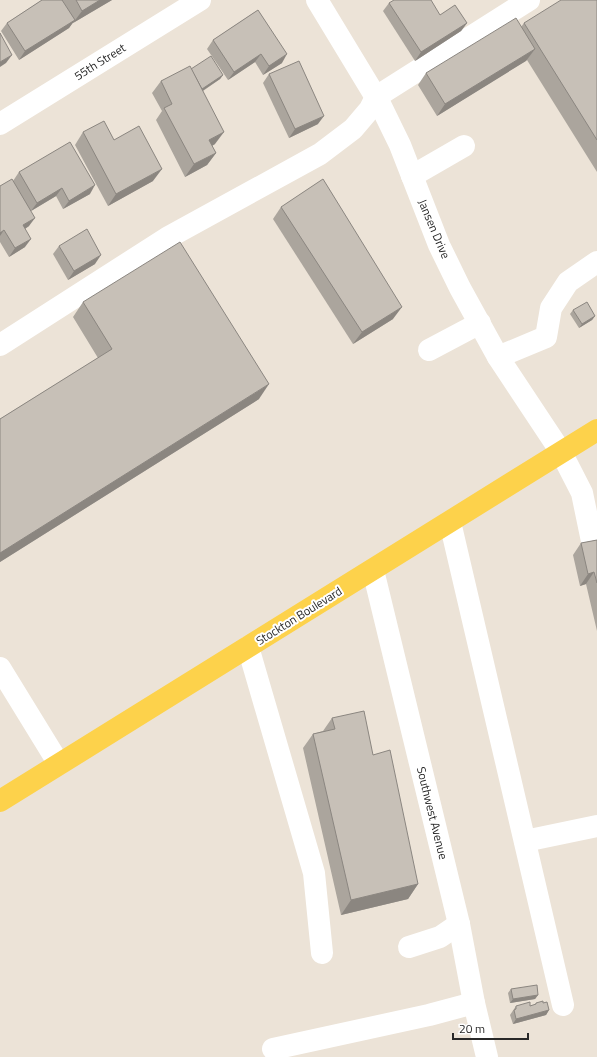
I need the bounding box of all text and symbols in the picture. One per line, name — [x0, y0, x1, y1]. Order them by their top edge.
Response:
street label: 55th Street — [70, 38, 130, 85]
street label: Jansen Drive — [413, 196, 455, 261]
street label: Stockton Boulevard — [252, 581, 346, 650]
street label: Southwest Avenue — [412, 765, 453, 861]
scale bar — [453, 1015, 528, 1041]
text: 20 m — [459, 1019, 485, 1038]

